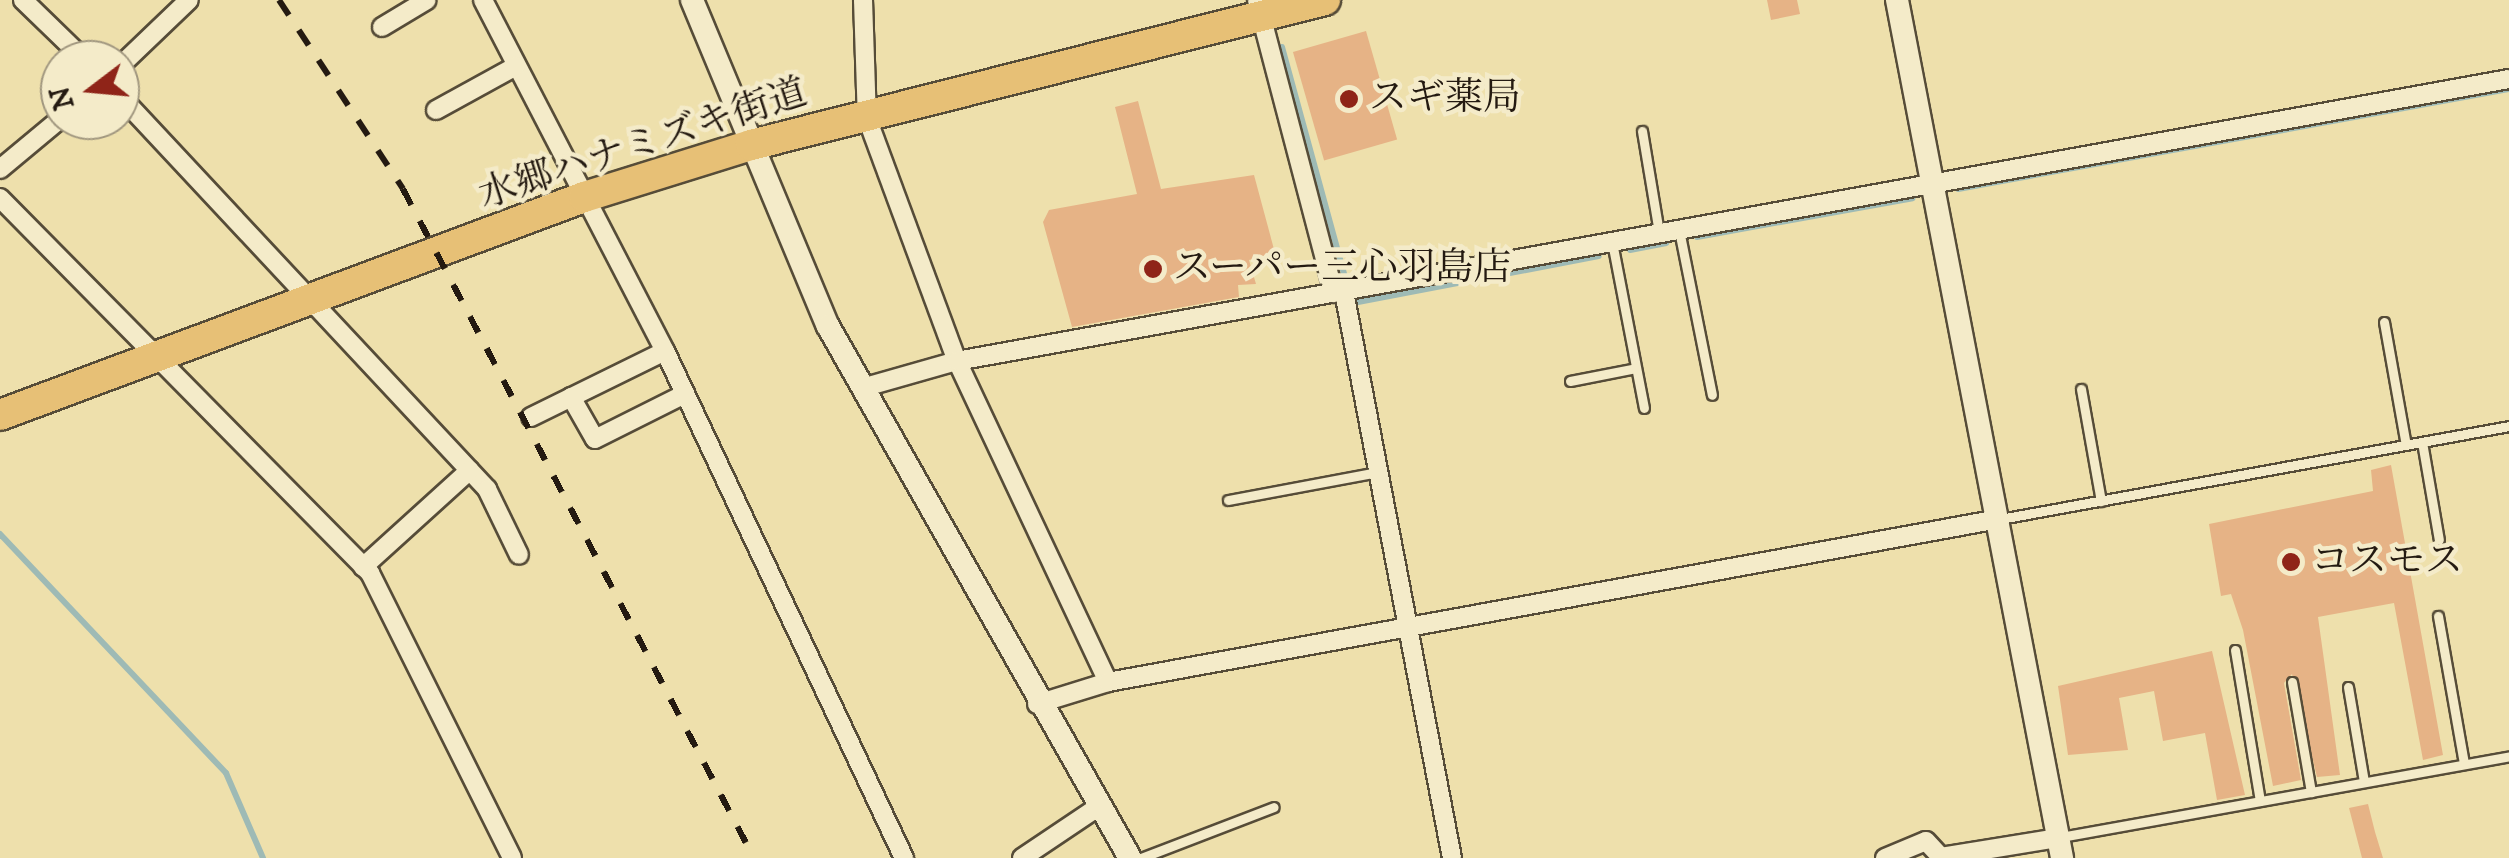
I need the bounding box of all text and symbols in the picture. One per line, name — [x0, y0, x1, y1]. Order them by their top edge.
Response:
north arrow — [40, 40, 140, 140]
street label: 水郷ハナミズキ街道 — [473, 70, 813, 220]
place label: スギ薬局 — [1369, 76, 1521, 122]
text: N — [43, 82, 83, 114]
marker: スギ薬局 — [1338, 88, 1360, 110]
place label: スーパー三心羽島店 — [1173, 246, 1513, 292]
marker: スーパー三心羽島店 — [1142, 258, 1164, 280]
place label: コスモス — [2311, 539, 2463, 585]
marker: コスモス — [2280, 551, 2302, 573]

